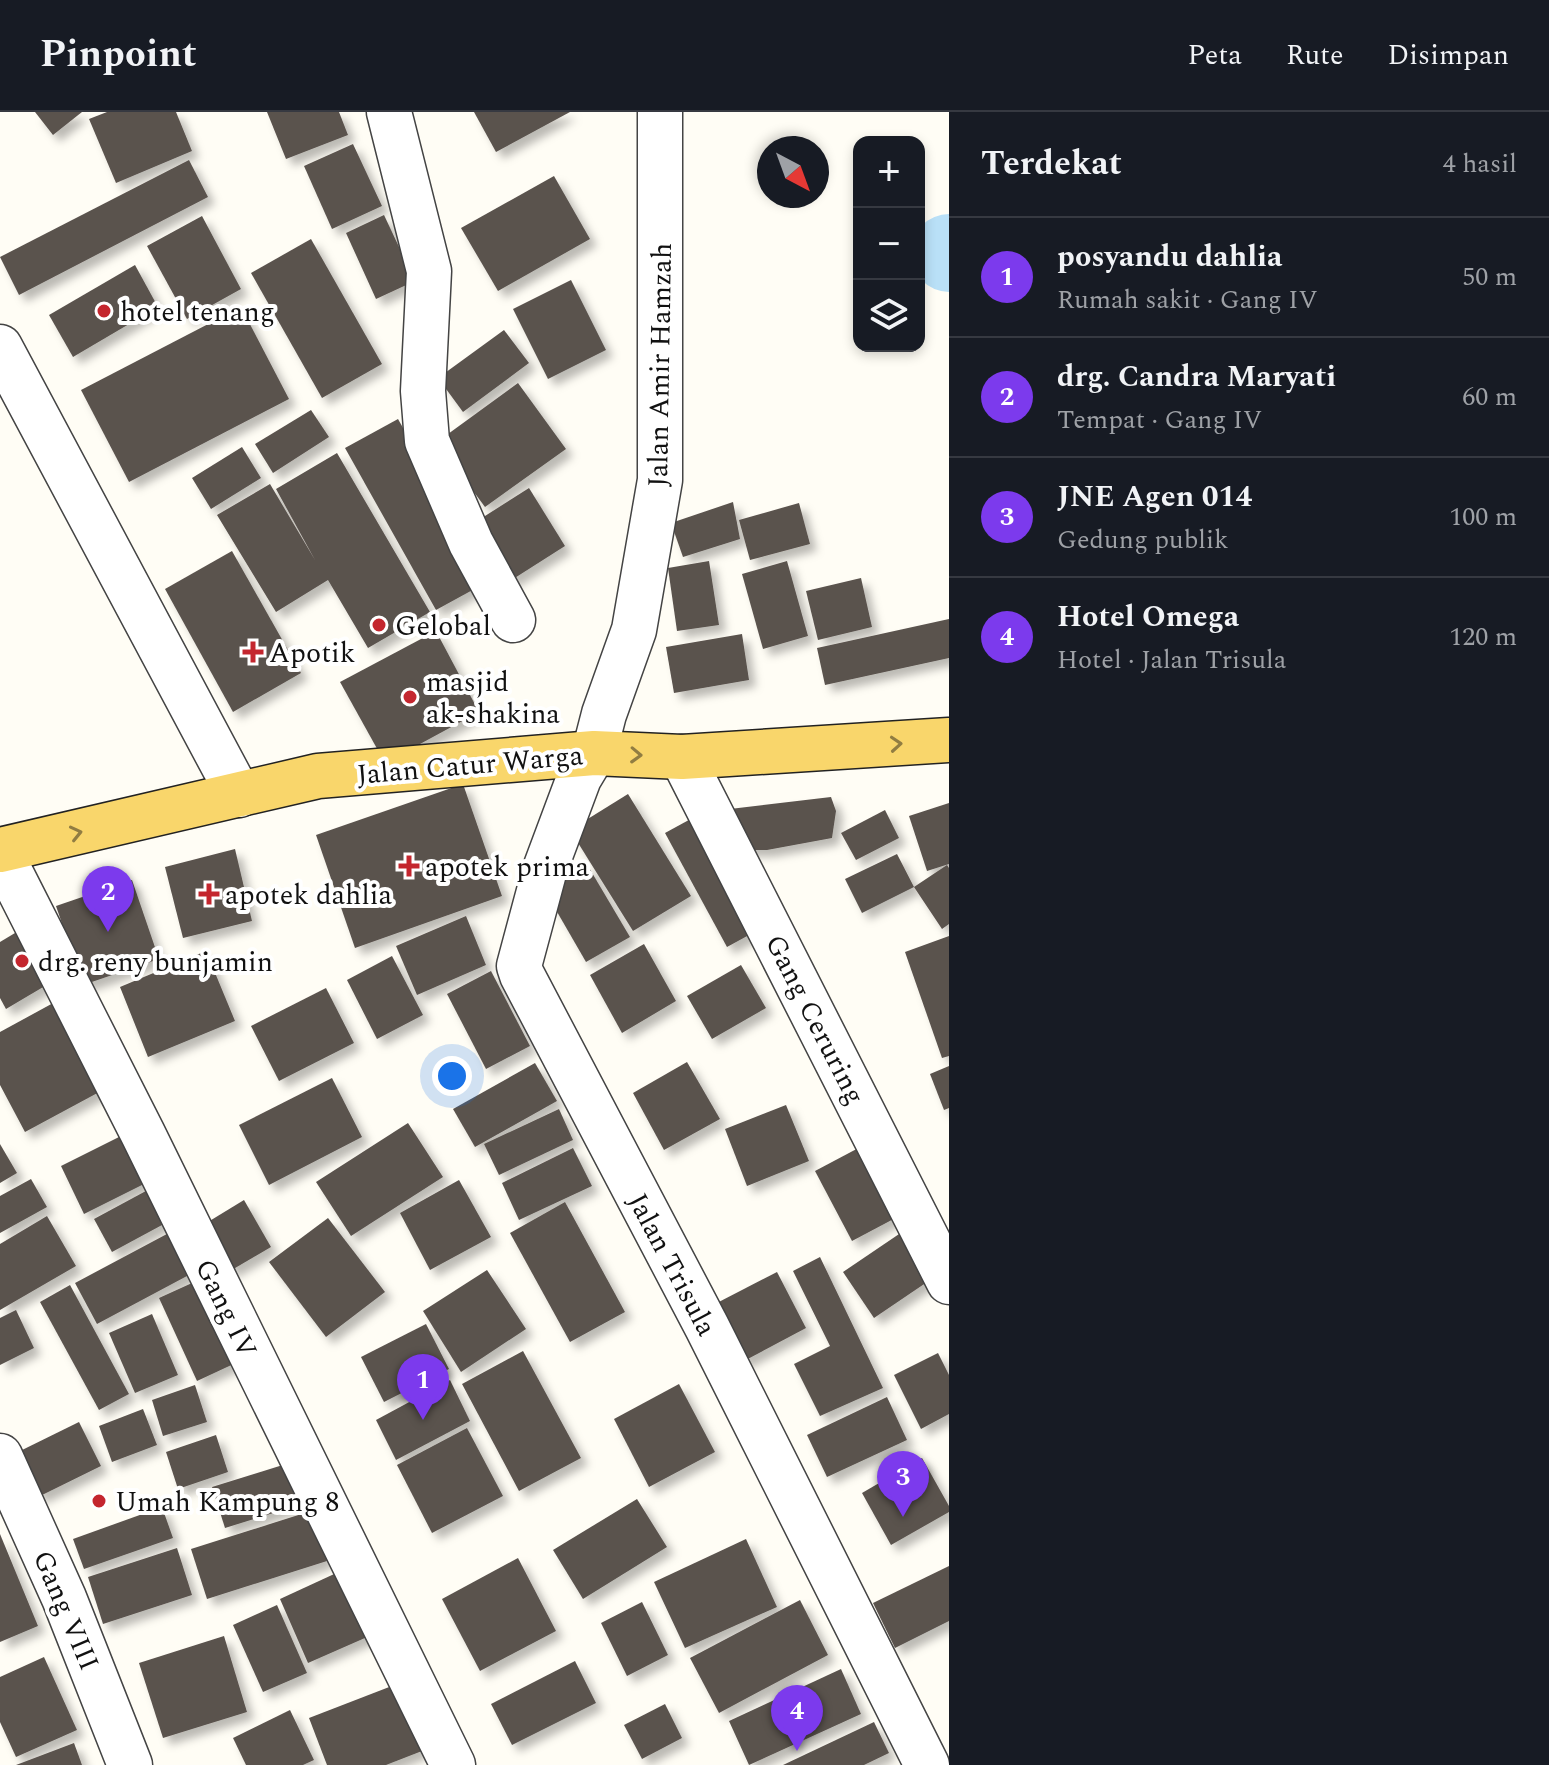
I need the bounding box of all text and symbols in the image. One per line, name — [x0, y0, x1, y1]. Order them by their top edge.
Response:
text: Pinpoint — [40, 26, 197, 84]
text: Peta — [1187, 34, 1242, 77]
text: Rute — [1286, 34, 1344, 77]
text: Disimpan — [1388, 34, 1509, 77]
north arrow — [757, 136, 829, 208]
map controls — [853, 136, 925, 352]
button: + — [853, 136, 925, 208]
text: Terdekat — [981, 138, 1122, 190]
text: 4 hasil — [1443, 144, 1517, 184]
button: − — [853, 208, 925, 280]
text: posyandu dahlia — [1057, 234, 1282, 280]
street label: Jalan Amir Hamzah — [637, 242, 684, 488]
text: 1 — [1000, 257, 1014, 297]
text: 50 m — [1462, 257, 1517, 297]
button: layers — [853, 280, 925, 352]
text: Rumah sakit · Gang IV — [1057, 280, 1318, 320]
place label: hotel tenang — [120, 291, 275, 334]
marker: hotel tenang — [95, 302, 113, 320]
text: drg. Candra Maryati — [1057, 354, 1336, 400]
text: 2 — [1000, 377, 1014, 417]
text: 60 m — [1462, 377, 1517, 417]
text: Tempat · Gang IV — [1057, 400, 1262, 440]
text: JNE Agen 014 — [1057, 474, 1252, 520]
text: 3 — [1000, 497, 1014, 537]
text: 100 m — [1449, 497, 1517, 537]
text: Gedung publik — [1057, 520, 1229, 560]
text: Hotel Omega — [1057, 594, 1239, 640]
place label: Gelobal — [395, 605, 491, 648]
marker: Gelobal — [370, 616, 388, 634]
text: 4 — [1000, 617, 1014, 657]
text: 120 m — [1449, 617, 1517, 657]
place label: Apotik — [269, 632, 355, 675]
text: Hotel · Jalan Trisula — [1057, 640, 1286, 680]
marker: Apotik — [244, 643, 262, 661]
place label: masjid ak-shakina — [426, 661, 560, 736]
marker: masjid ak-shakina — [401, 688, 419, 706]
street label: Jalan Catur Warga — [355, 734, 585, 797]
one-way arrow — [890, 735, 903, 752]
one-way arrow — [630, 746, 643, 763]
one-way arrow — [69, 825, 82, 842]
place label: apotek prima — [425, 846, 590, 889]
marker: apotek prima — [400, 857, 418, 875]
pin: 2 — [82, 866, 134, 932]
place label: apotek dahlia — [225, 874, 392, 917]
marker: apotek dahlia — [200, 885, 218, 903]
street label: Gang Ceruring — [753, 927, 876, 1112]
place label: drg. reny bunjamin — [38, 941, 273, 984]
marker: drg. reny bunjamin — [13, 952, 31, 970]
your location — [432, 1056, 472, 1096]
street label: Jalan Trisula — [616, 1186, 728, 1344]
street label: Gang IV — [183, 1252, 268, 1365]
pin: 1 — [397, 1354, 449, 1420]
pin: 3 — [877, 1451, 929, 1517]
place label: Umah Kampung 8 — [115, 1481, 339, 1524]
marker: Umah Kampung 8 — [90, 1492, 108, 1510]
street label: Gang VIII — [21, 1544, 110, 1677]
pin: 4 — [771, 1685, 823, 1751]

